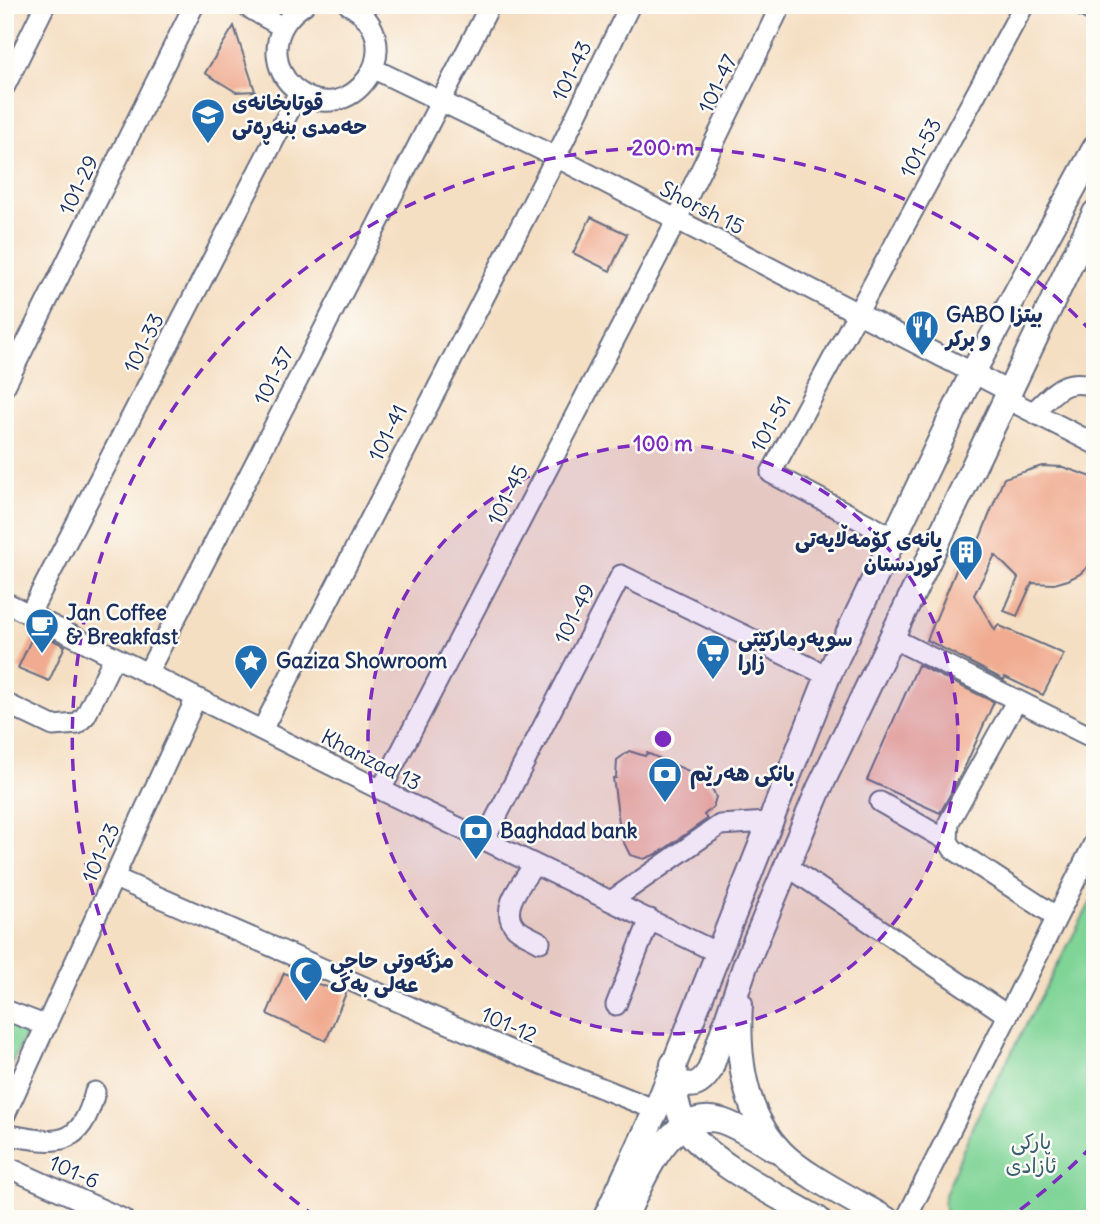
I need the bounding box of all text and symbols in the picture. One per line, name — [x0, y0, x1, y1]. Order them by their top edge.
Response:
street label: 101-43 — [545, 36, 598, 105]
street label: 101-47 — [692, 50, 743, 117]
place label: قوتابخانەی حەمدی بنەڕەتی — [232, 89, 367, 145]
school or university icon: قوتابخانەی حەمدی بنەڕەتی — [189, 96, 227, 145]
street label: 101-53 — [894, 113, 947, 182]
text: 200 m — [632, 134, 695, 161]
street label: 101-29 — [53, 151, 104, 219]
street label: Shorsh 15 — [655, 175, 749, 240]
place label: GABO بيتزا و بركر — [944, 301, 1043, 352]
restaurant icon: GABO بيتزا و بركر — [903, 308, 941, 357]
street label: 101-33 — [117, 309, 170, 377]
street label: 101-37 — [248, 342, 300, 409]
street label: 101-51 — [744, 391, 797, 457]
street label: 101-41 — [362, 400, 413, 466]
text: 100 m — [633, 430, 693, 457]
street label: 101-45 — [481, 460, 534, 529]
place label: یانەی کۆمەڵایەتی کوردستان — [795, 524, 943, 578]
building icon: یانەی کۆمەڵایەتی کوردستان — [947, 533, 985, 582]
street label: 101-49 — [548, 579, 601, 648]
place label: Jan Coffee & Breakfast — [66, 599, 179, 650]
cafe icon: Jan Coffee & Breakfast — [23, 606, 61, 655]
place label: سوپەرمارکێتی زارا — [738, 625, 853, 676]
supermarket icon: سوپەرمارکێتی زارا — [694, 632, 732, 681]
place icon: Gaziza Showroom — [232, 642, 270, 691]
place label: Gaziza Showroom — [276, 647, 448, 674]
street label: Khanzad 13 — [317, 723, 426, 796]
centre of rings — [651, 727, 675, 751]
bank icon: بانکی هەرێم — [646, 755, 684, 804]
place label: بانکی هەرێم — [690, 760, 795, 790]
bank icon: Baghdad bank — [457, 812, 495, 861]
place label: Baghdad bank — [500, 817, 638, 844]
street label: 101-23 — [76, 819, 126, 887]
place label: مزگەوتی حاجی عەلی بەگ — [330, 947, 454, 998]
mosque icon: مزگەوتی حاجی عەلی بەگ — [287, 954, 325, 1003]
street label: 101-12 — [477, 1000, 541, 1049]
park label: پارکی ئازادی — [1005, 1128, 1057, 1179]
street label: 101-6 — [45, 1149, 103, 1194]

